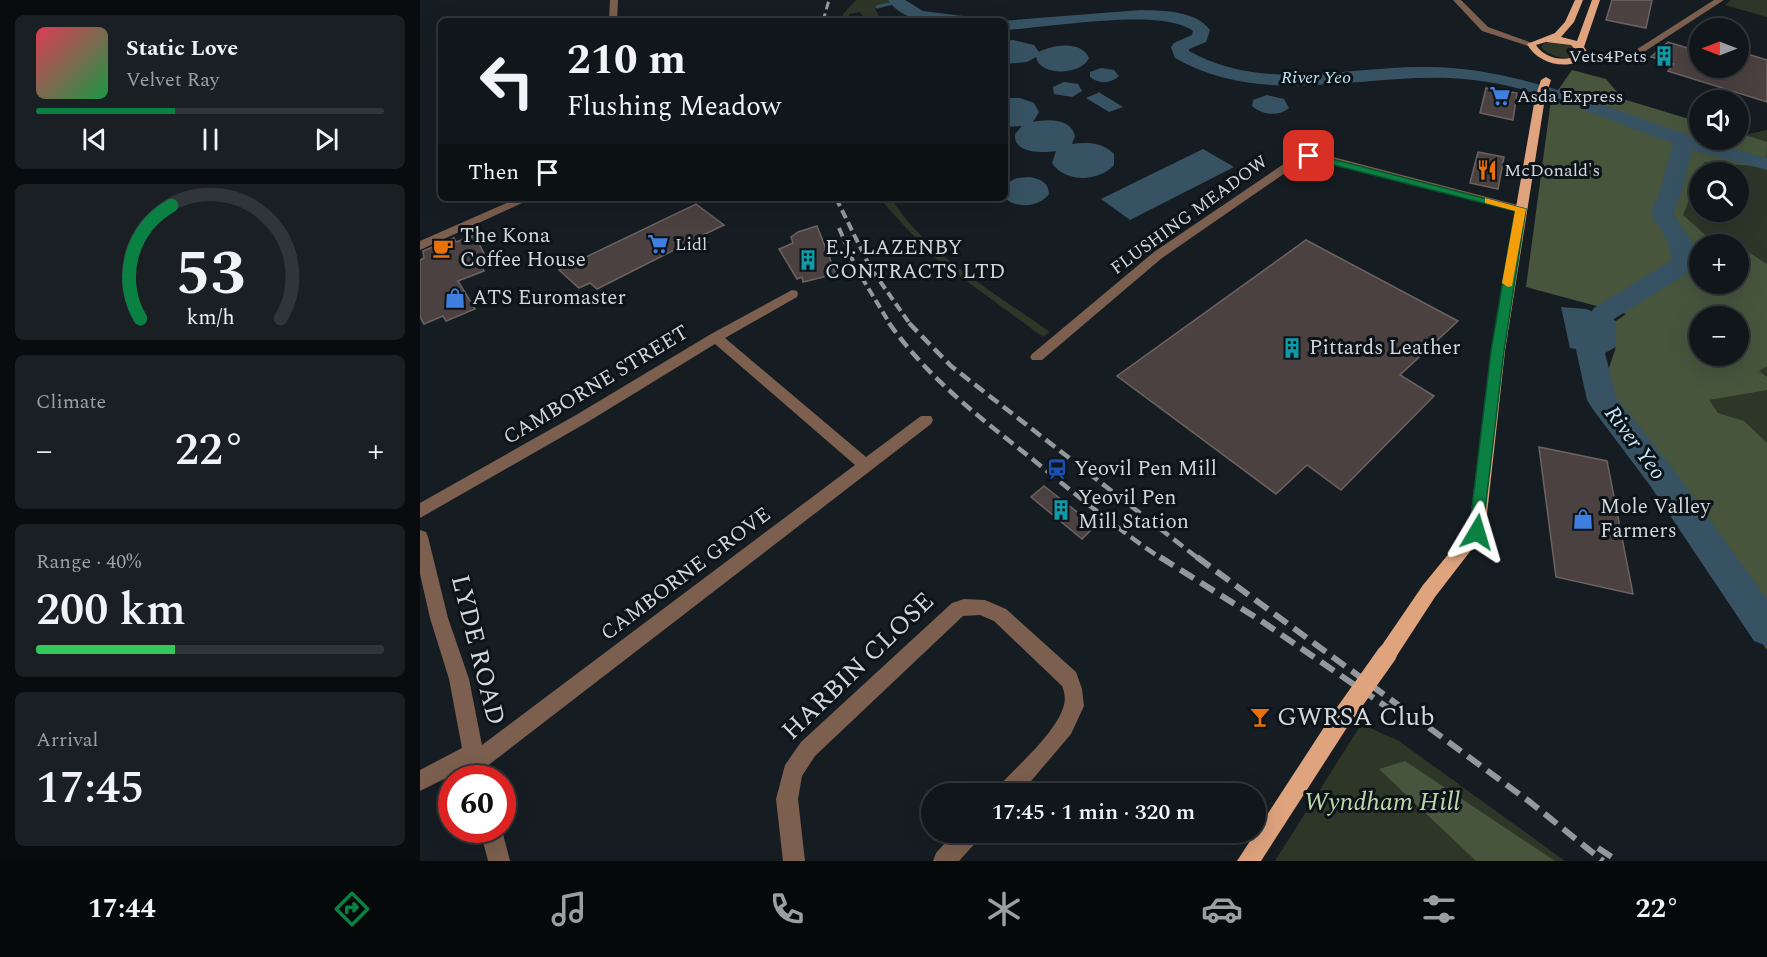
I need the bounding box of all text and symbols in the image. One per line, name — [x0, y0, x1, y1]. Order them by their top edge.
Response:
north arrow — [1689, 18, 1749, 78]
map controls — [1689, 18, 1749, 366]
text: 210 m — [567, 29, 686, 92]
text: Static Love — [126, 32, 238, 65]
icon: left — [468, 42, 546, 120]
place label: Vets4Pets — [1569, 43, 1647, 70]
building icon: Vets4Pets — [1652, 44, 1676, 68]
water label: River Yeo — [1281, 64, 1351, 91]
text: Velvet Ray — [126, 65, 219, 95]
place label: Asda Express — [1517, 83, 1624, 110]
supermarket icon: Asda Express — [1488, 84, 1512, 108]
text: Flushing Meadow — [567, 86, 781, 128]
button: sound — [1689, 90, 1749, 150]
icon: previous — [78, 123, 111, 156]
icon: pause — [194, 123, 227, 156]
icon: next — [310, 123, 343, 156]
pin — [1283, 130, 1334, 181]
icon: arrive — [1292, 139, 1325, 172]
street label: FLUSHING MEADOW — [1105, 148, 1274, 281]
text: Then — [468, 156, 519, 189]
icon: arrive — [531, 156, 564, 189]
place label: McDonald's — [1504, 157, 1600, 184]
restaurant icon: McDonald's — [1475, 158, 1499, 182]
button: search — [1689, 162, 1749, 222]
place label: The Kona Coffee House — [460, 220, 586, 276]
text: 53 — [175, 227, 245, 322]
place label: Lidl — [675, 231, 707, 258]
supermarket icon: Lidl — [646, 232, 670, 256]
place label: E.J. LAZENBY CONTRACTS LTD — [825, 232, 1005, 288]
button: + — [1689, 234, 1749, 294]
cafe icon: The Kona Coffee House — [431, 236, 455, 260]
building icon: E.J. LAZENBY CONTRACTS LTD — [796, 248, 820, 272]
place label: ATS Euromaster — [472, 282, 626, 314]
shop icon: ATS Euromaster — [443, 286, 467, 310]
text: km/h — [186, 301, 234, 334]
button: − — [1689, 306, 1749, 366]
street label: CAMBORNE STREET — [497, 317, 695, 453]
place label: Pittards Leather — [1309, 332, 1460, 364]
building icon: Pittards Leather — [1280, 336, 1304, 360]
text: Climate — [36, 387, 106, 417]
water label: River Yeo — [1596, 399, 1674, 487]
text: 22° — [175, 416, 245, 485]
text: − — [36, 426, 53, 476]
text: + — [368, 426, 384, 476]
place label: Yeovil Pen Mill — [1074, 453, 1217, 485]
station icon: Yeovil Pen Mill — [1045, 457, 1069, 481]
place label: Yeovil Pen Mill Station — [1078, 482, 1189, 538]
place label: Mole Valley Farmers — [1600, 491, 1711, 547]
building icon: Yeovil Pen Mill Station — [1049, 498, 1073, 522]
street label: CAMBORNE GROVE — [594, 499, 778, 649]
position arrow — [1445, 500, 1509, 564]
shop icon: Mole Valley Farmers — [1571, 507, 1595, 531]
text: Range · 40% — [36, 547, 141, 577]
street label: LYDE ROAD — [440, 570, 516, 730]
text: 200 km — [36, 576, 186, 645]
street label: HARBIN CLOSE — [772, 582, 944, 750]
place label: GWRSA Club — [1277, 697, 1435, 737]
bar icon: GWRSA Club — [1248, 705, 1272, 729]
text: Arrival — [36, 725, 98, 755]
text: 17:45 — [36, 754, 144, 823]
speed limit sign: 60 — [438, 765, 516, 843]
park label: Wyndham Hill — [1304, 782, 1461, 822]
text: 17:45 · 1 min · 320 m — [992, 796, 1195, 829]
text: 17:44 — [88, 888, 156, 930]
icon: directions — [331, 888, 373, 930]
icon: music — [548, 888, 590, 930]
icon: phone — [766, 888, 808, 930]
icon: climate — [983, 888, 1025, 930]
icon: car — [1201, 888, 1243, 930]
icon: filters — [1418, 888, 1460, 930]
text: 22° — [1635, 888, 1679, 930]

